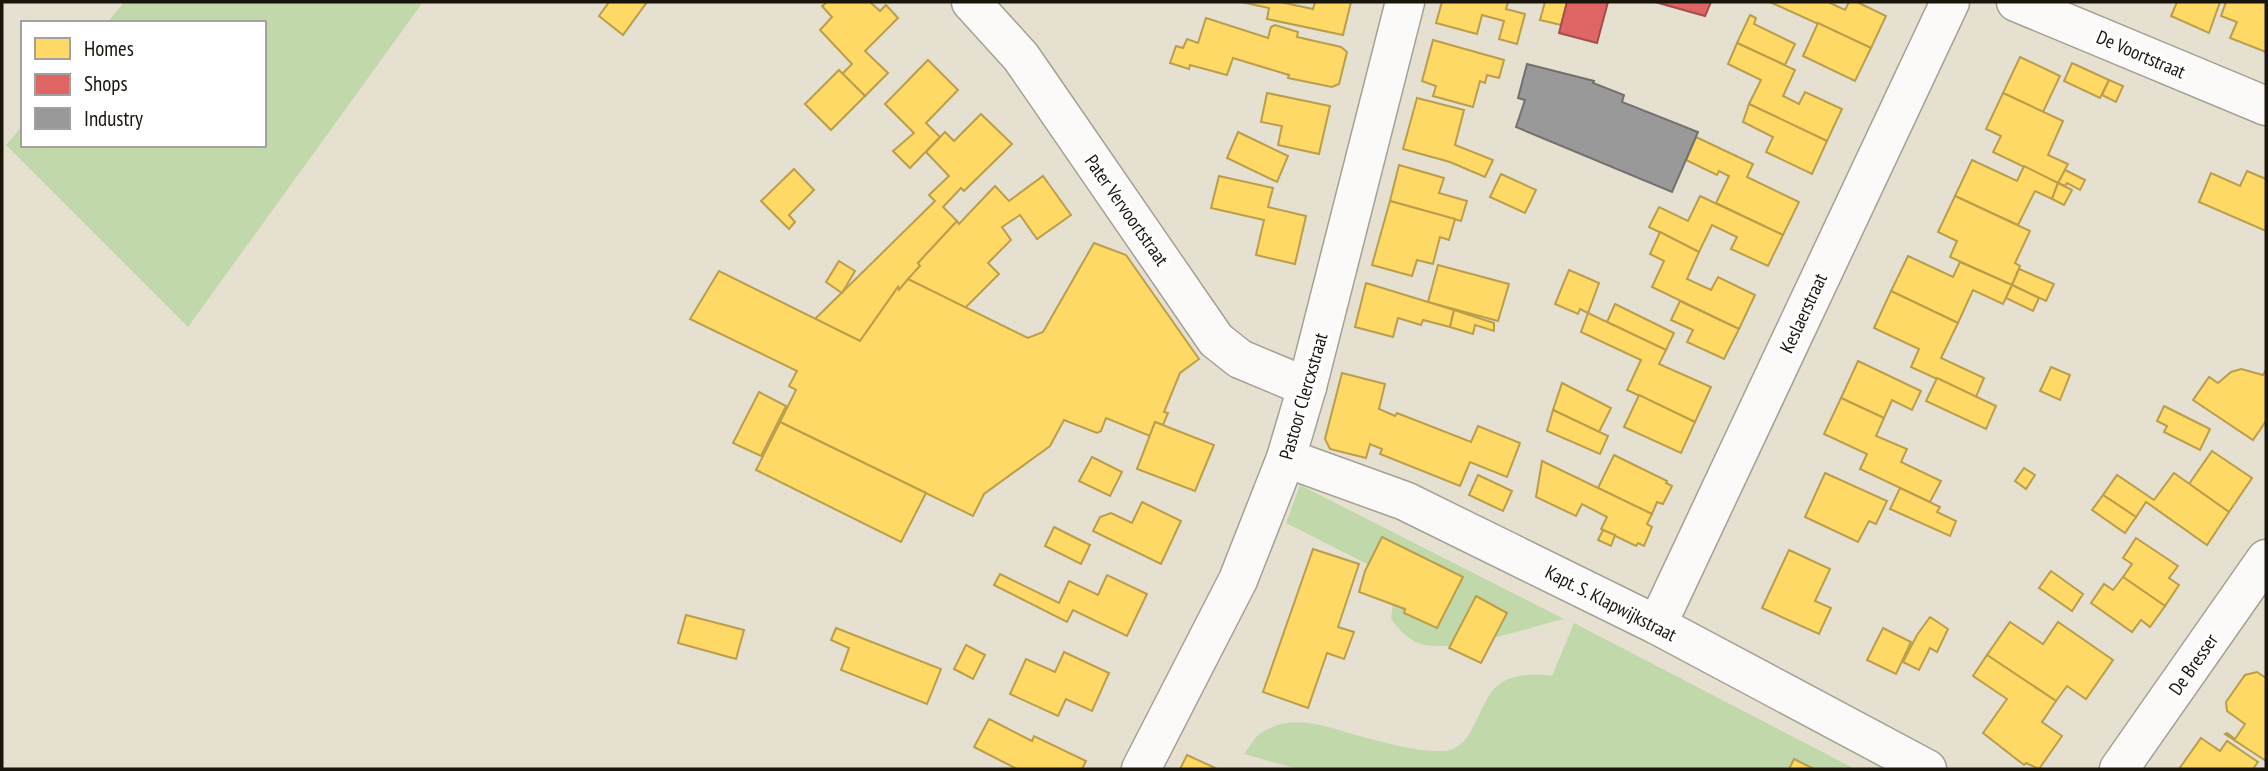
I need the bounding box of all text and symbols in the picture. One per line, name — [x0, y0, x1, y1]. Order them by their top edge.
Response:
legend — [21, 21, 266, 147]
street label: De Voortstraat — [2093, 25, 2190, 84]
text: Homes — [84, 35, 134, 62]
text: Shops — [84, 70, 128, 97]
text: Industry — [84, 105, 143, 132]
street label: Pater Vervoortstraat — [1080, 150, 1175, 271]
street label: Keslaerstraat — [1774, 269, 1832, 357]
street label: Pastoor Clercxstraat — [1273, 329, 1333, 462]
street label: Kapt. S. Klapwijkstraat — [1541, 560, 1681, 647]
street label: De Bresser — [2163, 628, 2223, 699]

